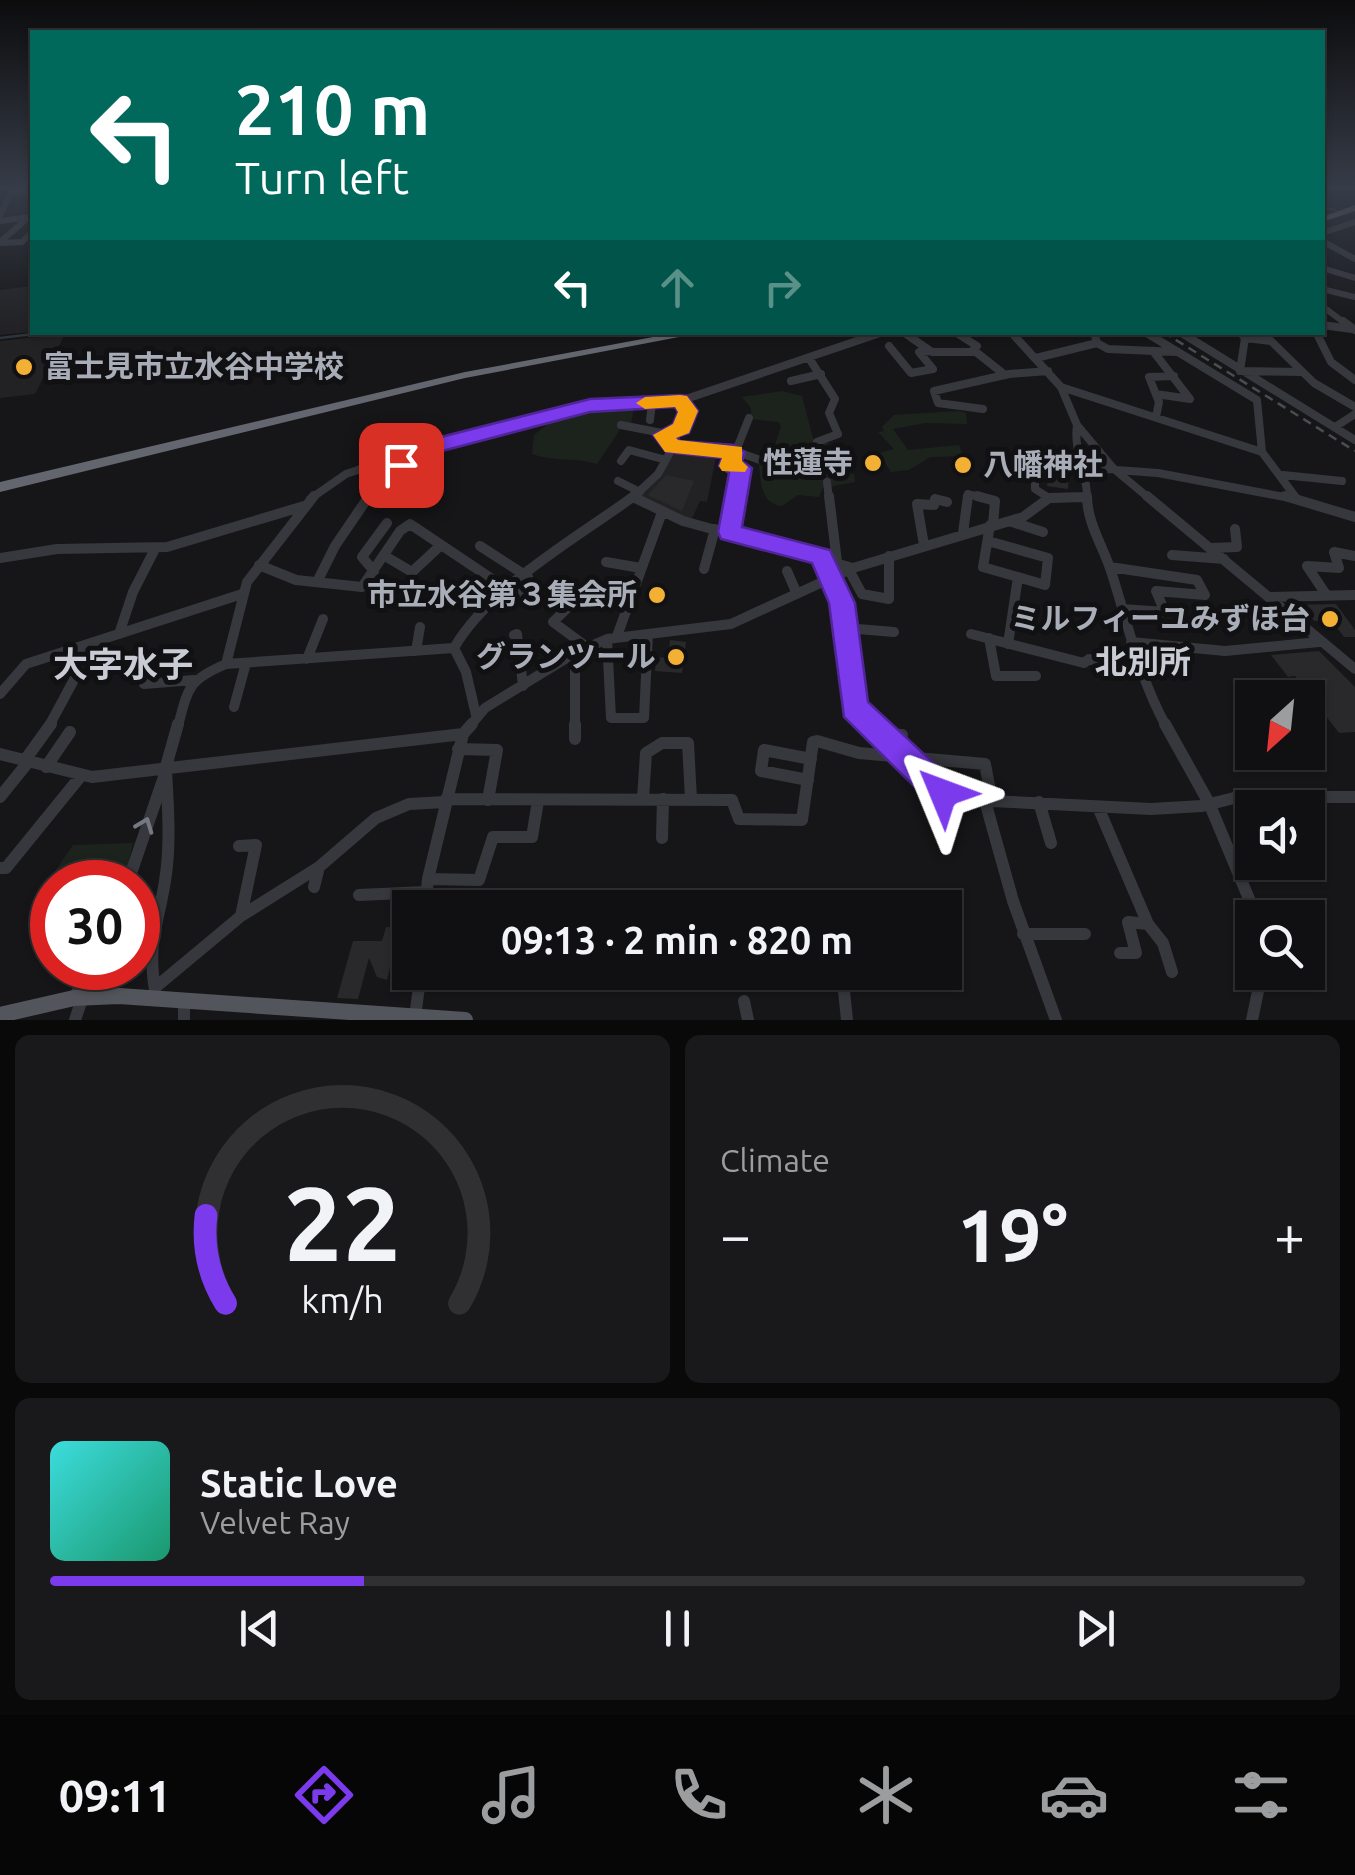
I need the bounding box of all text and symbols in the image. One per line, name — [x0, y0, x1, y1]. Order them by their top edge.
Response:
icon: left — [70, 70, 200, 200]
text: 210 m — [235, 70, 430, 148]
text: Turn left — [235, 152, 409, 203]
icon: left — [545, 260, 600, 315]
icon: ahead — [650, 260, 705, 315]
icon: right — [755, 260, 810, 315]
place label: 富士見市立水谷中学校 — [44, 349, 344, 383]
marker: 富士見市立水谷中学校 — [13, 356, 35, 378]
pin — [359, 423, 444, 508]
icon: arrive — [374, 438, 429, 493]
place label: 性蓮寺 — [763, 445, 853, 479]
place label: 八幡神社 — [983, 447, 1103, 481]
marker: 性蓮寺 — [862, 452, 884, 474]
marker: 八幡神社 — [952, 454, 974, 476]
place label: 市立水谷第３集会所 — [367, 577, 637, 611]
marker: 市立水谷第３集会所 — [646, 584, 668, 606]
place label: ミルフィーユみずほ台 — [1011, 601, 1310, 635]
marker: ミルフィーユみずほ台 — [1319, 608, 1341, 630]
place label: グランツール — [476, 639, 656, 673]
district label: 北別所 — [1095, 643, 1191, 679]
district label: 大字水子 — [53, 644, 193, 684]
marker: グランツール — [665, 646, 687, 668]
north arrow — [1235, 680, 1325, 770]
map controls — [1235, 680, 1325, 990]
position arrow — [891, 741, 995, 845]
button: sound — [1235, 790, 1325, 880]
one-way arrow — [133, 818, 154, 835]
speed limit sign: 30 — [30, 860, 160, 990]
button: search — [1235, 900, 1325, 990]
text: 09:13 · 2 min · 820 m — [501, 919, 853, 961]
text: Climate — [720, 1142, 830, 1178]
text: 22 — [284, 1164, 401, 1281]
text: 19° — [957, 1192, 1068, 1276]
text: − — [720, 1204, 751, 1265]
text: + — [1274, 1204, 1305, 1265]
text: km/h — [301, 1280, 384, 1320]
text: Static Love — [200, 1462, 398, 1504]
text: Velvet Ray — [200, 1504, 350, 1540]
icon: previous — [232, 1601, 287, 1656]
icon: pause — [650, 1601, 705, 1656]
icon: next — [1068, 1601, 1123, 1656]
icon: directions — [289, 1760, 359, 1830]
icon: music — [476, 1760, 546, 1830]
icon: phone — [664, 1760, 734, 1830]
icon: climate — [851, 1760, 921, 1830]
icon: car — [1039, 1760, 1109, 1830]
icon: filters — [1226, 1760, 1296, 1830]
text: 09:11 — [59, 1770, 171, 1821]

